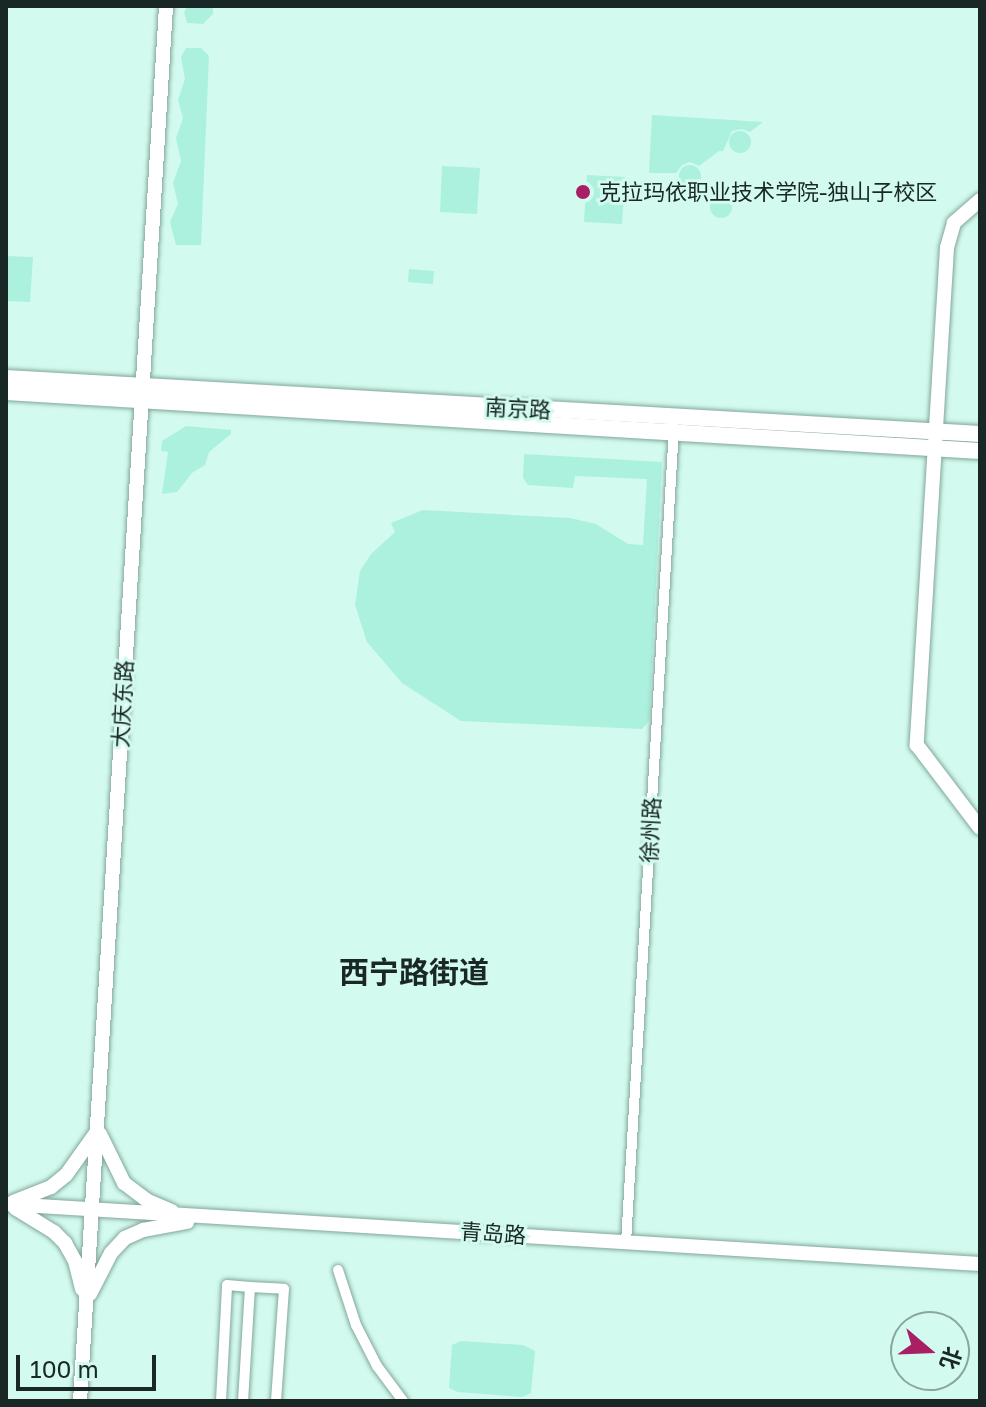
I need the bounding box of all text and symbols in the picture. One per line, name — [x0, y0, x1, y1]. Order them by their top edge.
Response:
place label: 克拉玛依职业技术学院-独山子校区 — [599, 179, 937, 205]
marker: 克拉玛依职业技术学院-独山子校区 — [574, 183, 592, 201]
street label: 南京路 — [484, 393, 552, 423]
street label: 大庆东路 — [107, 659, 137, 749]
street label: 徐州路 — [635, 796, 665, 864]
district label: 西宁路街道 — [339, 954, 489, 990]
street label: 青岛路 — [459, 1218, 527, 1248]
north arrow — [890, 1311, 970, 1391]
scale bar — [20, 1339, 160, 1389]
text: 北 — [935, 1344, 968, 1373]
text: 100 m — [30, 1354, 99, 1383]

